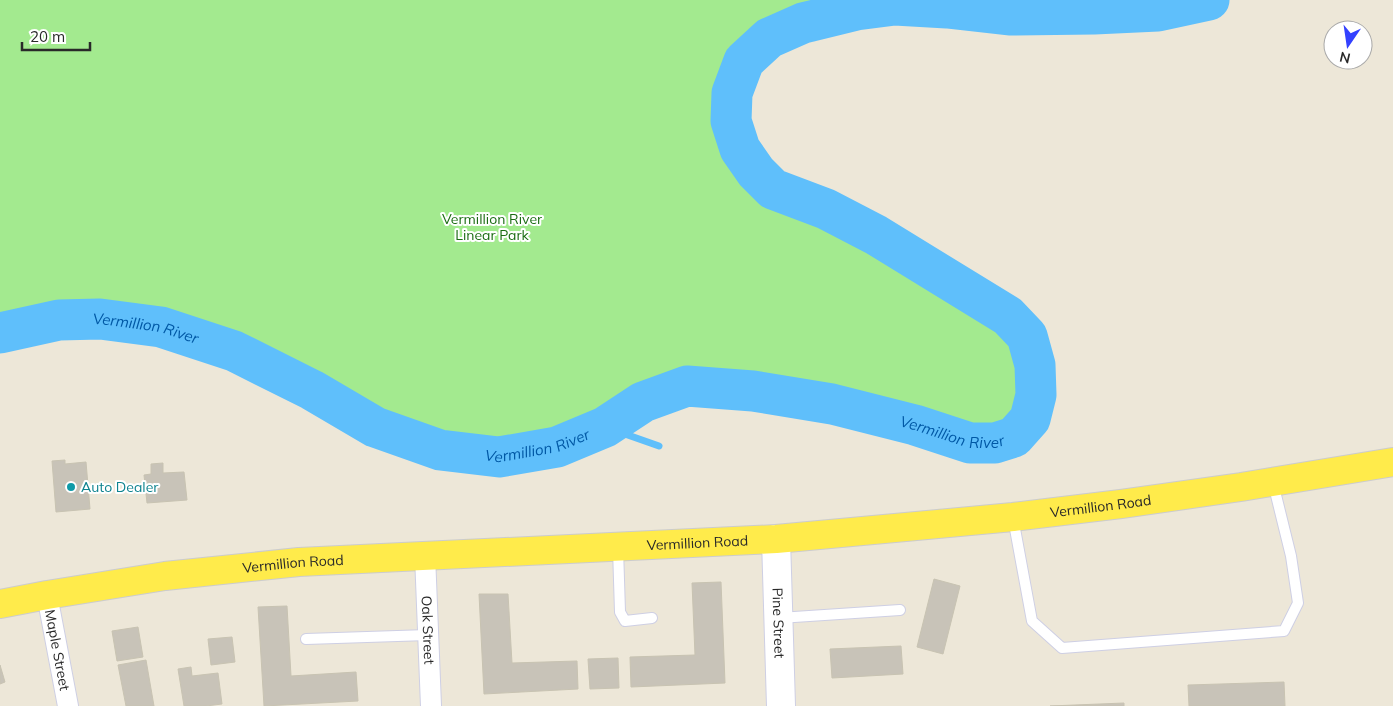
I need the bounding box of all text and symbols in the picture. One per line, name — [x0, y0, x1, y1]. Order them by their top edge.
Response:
scale bar — [22, 20, 90, 52]
north arrow — [1323, 20, 1373, 70]
text: 20 m — [30, 27, 65, 46]
text: N — [1338, 48, 1352, 68]
park label: Vermillion River Linear Park — [442, 210, 543, 244]
water label: Vermillion River — [93, 309, 201, 348]
water label: Vermillion River — [898, 412, 1007, 452]
water label: Vermillion River — [484, 424, 593, 466]
place label: Auto Dealer — [81, 478, 159, 496]
marker: Auto Dealer — [65, 481, 77, 493]
street label: Vermillion Road — [1049, 491, 1152, 521]
street label: Vermillion Road — [646, 531, 749, 554]
street label: Vermillion Road — [241, 551, 344, 577]
street label: Pine Street — [768, 587, 789, 659]
street label: Oak Street — [418, 595, 438, 665]
street label: Maple Street — [41, 608, 74, 692]

